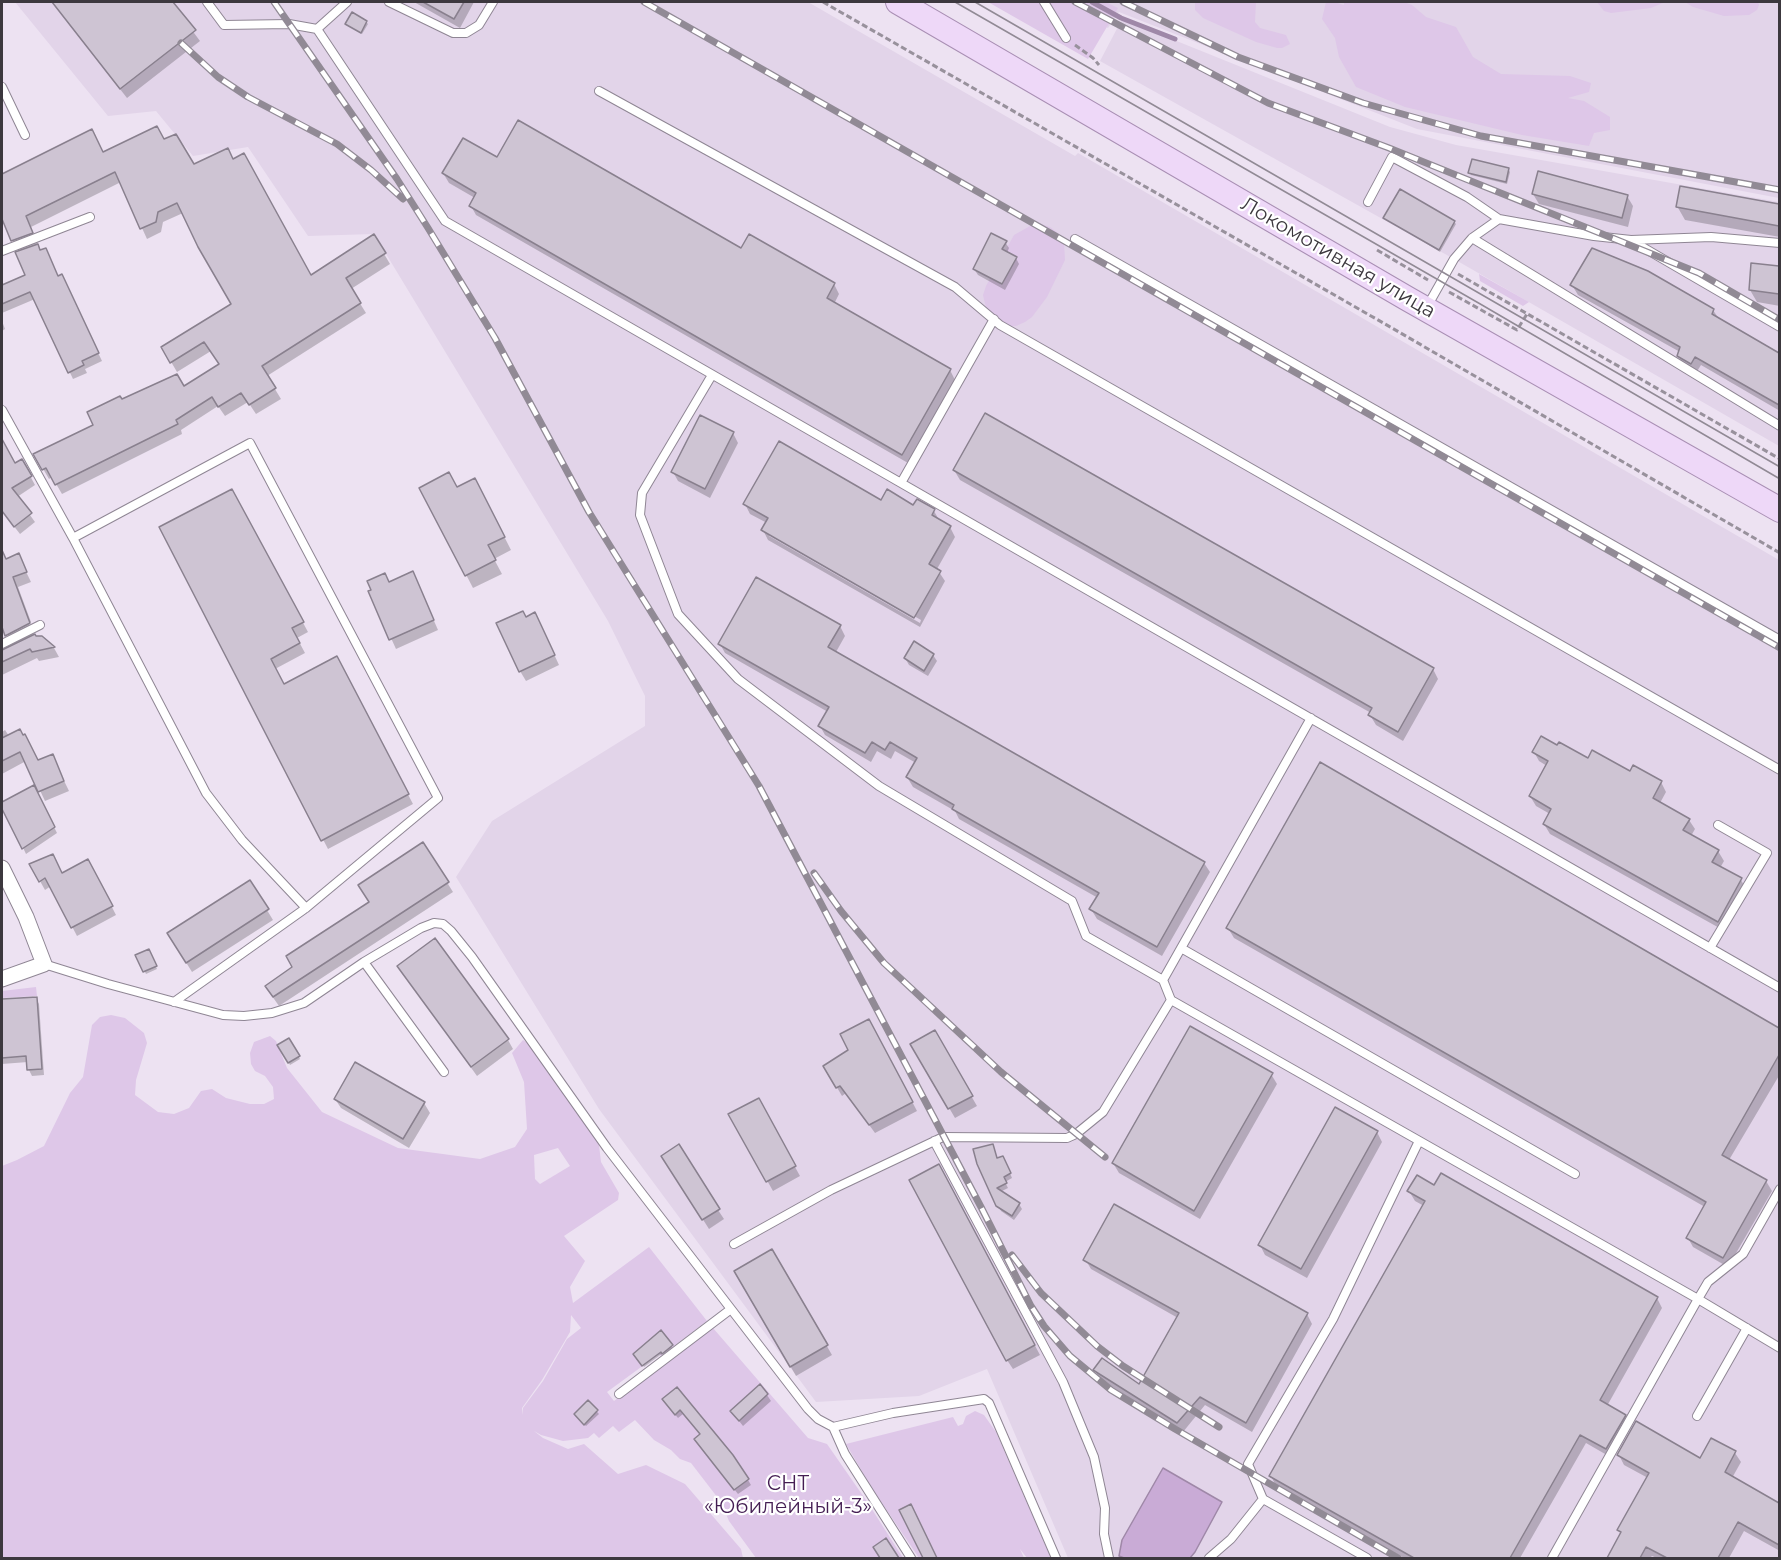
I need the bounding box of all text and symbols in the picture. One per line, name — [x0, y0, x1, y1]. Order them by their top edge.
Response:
street label: Локомотивная улица — [1236, 192, 1440, 324]
park label: СНТ «Юбилейный-3» — [704, 1472, 872, 1519]

